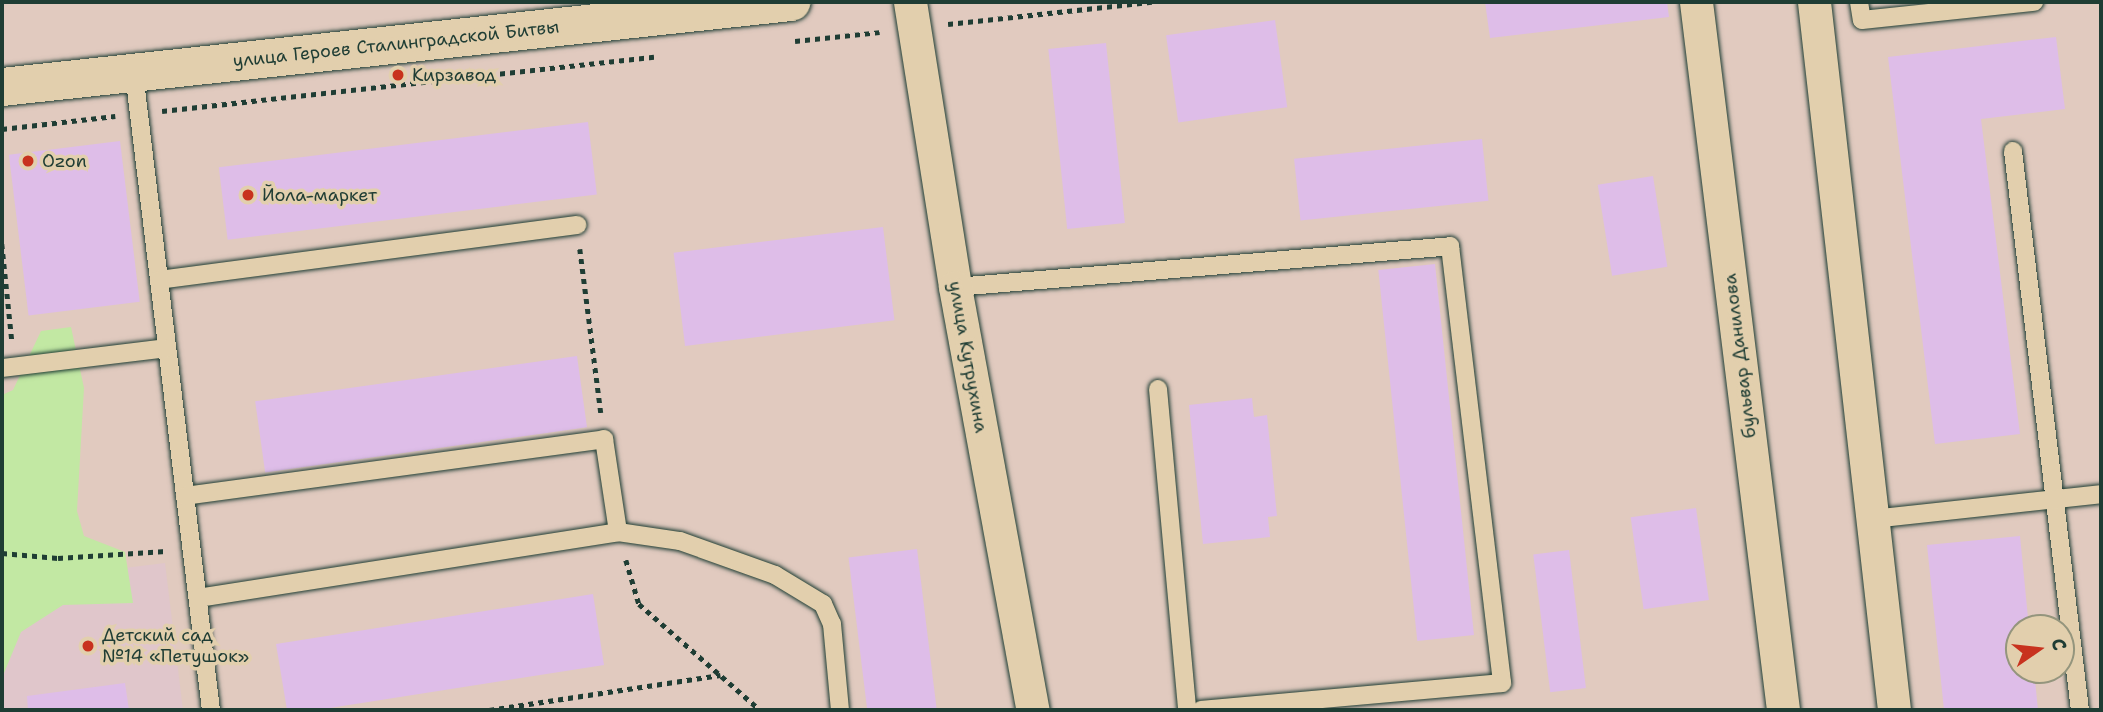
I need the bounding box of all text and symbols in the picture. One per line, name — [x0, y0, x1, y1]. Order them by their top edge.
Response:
street label: улица Героев Сталинградской Битвы — [232, 16, 560, 72]
place label: Кирзавод — [412, 64, 496, 86]
marker: Кирзавод — [390, 67, 406, 83]
place label: Ozon — [42, 150, 87, 172]
marker: Ozon — [20, 153, 36, 169]
place label: Йола-маркет — [262, 184, 377, 206]
marker: Йола-маркет — [240, 187, 256, 203]
street label: бульвар Данилова — [1719, 272, 1761, 440]
street label: улица Кутрухина — [944, 279, 992, 435]
north arrow — [2005, 614, 2075, 684]
place label: Детский сад №14 «Петушок» — [102, 625, 249, 668]
text: С — [2045, 636, 2072, 653]
marker: Детский сад №14 «Петушок» — [80, 638, 96, 654]

